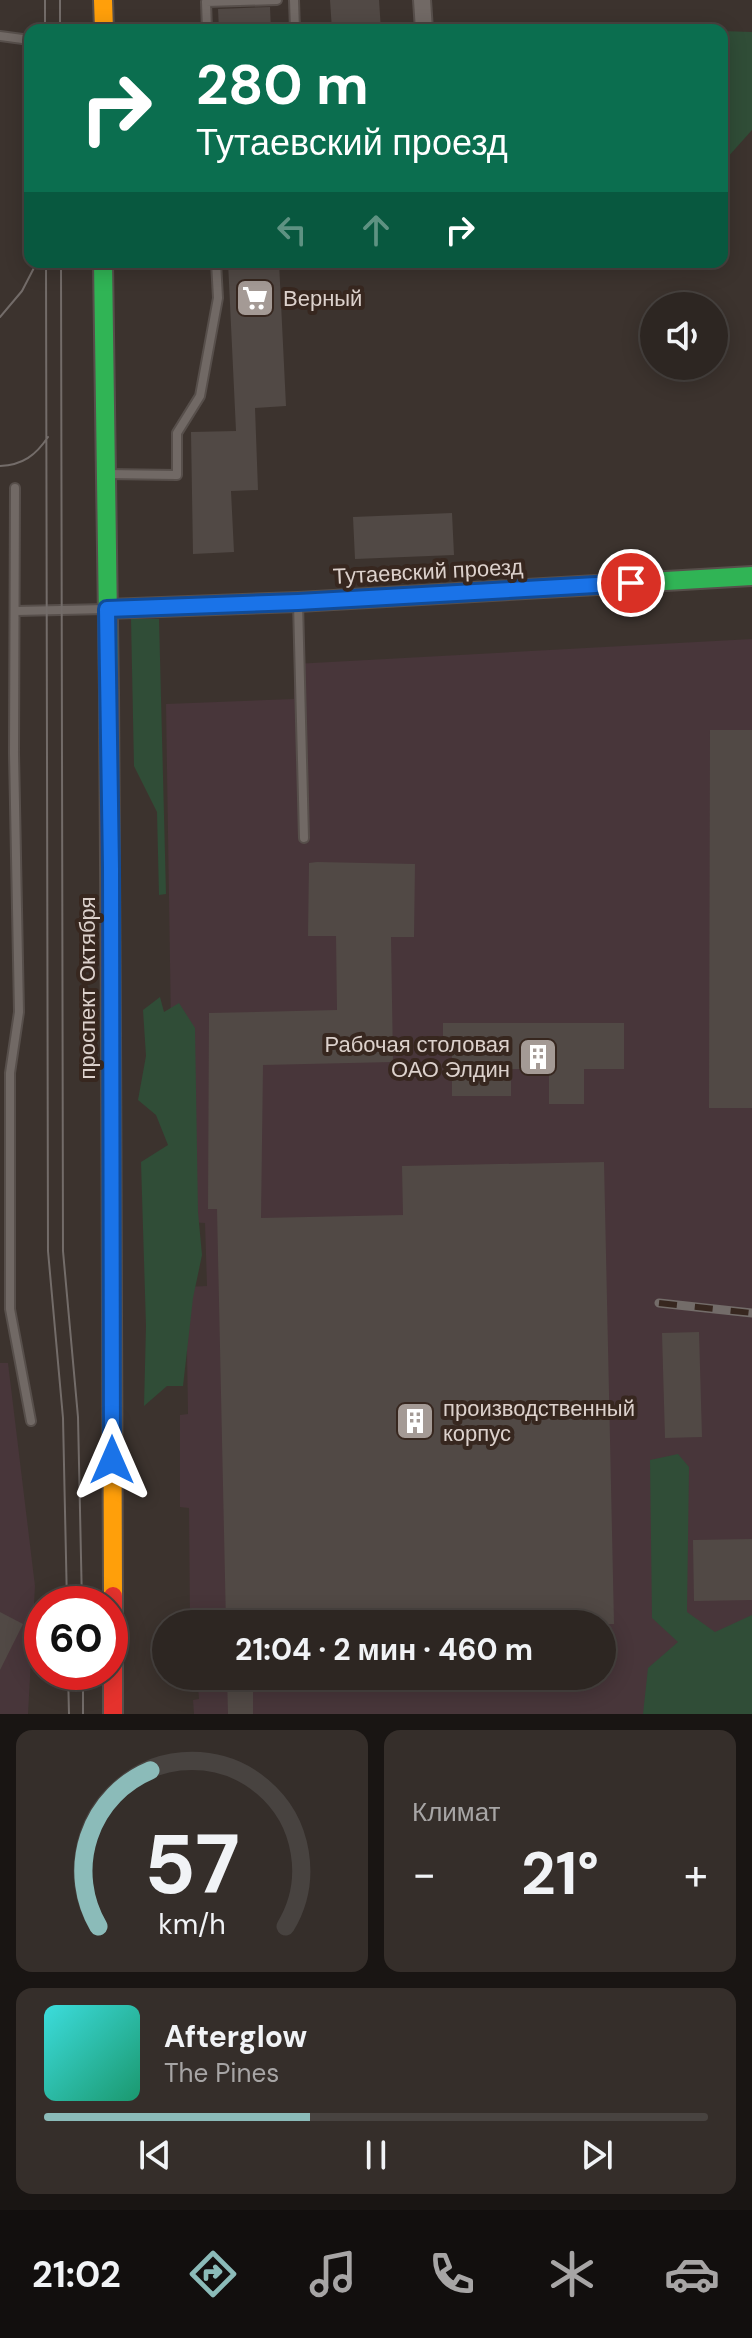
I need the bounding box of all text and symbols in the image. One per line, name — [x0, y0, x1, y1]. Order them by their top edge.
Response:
text: 280 m — [196, 48, 369, 121]
icon: right — [64, 56, 168, 160]
text: Тутаевский проезд — [196, 119, 508, 166]
icon: left — [270, 208, 314, 252]
icon: ahead — [354, 208, 398, 252]
icon: right — [438, 208, 482, 252]
supermarket icon: Верный — [234, 277, 276, 319]
place label: Верный — [283, 284, 362, 313]
map controls — [640, 292, 728, 380]
button: sound — [640, 292, 728, 380]
pin — [597, 549, 665, 617]
street label: Тутаевский проезд — [332, 552, 524, 591]
icon: arrive — [609, 561, 653, 605]
street label: проспект Октября — [73, 897, 102, 1079]
place label: Рабочая столовая ОАО Элдин — [325, 1030, 510, 1084]
building icon: Рабочая столовая ОАО Элдин — [517, 1036, 559, 1078]
place label: производственный корпус — [443, 1394, 635, 1448]
building icon: производственный корпус — [394, 1400, 436, 1442]
position arrow — [70, 1418, 154, 1502]
speed limit sign: 60 — [24, 1586, 128, 1690]
text: 21:04 · 2 мин · 460 m — [235, 1630, 533, 1669]
text: Климат — [412, 1795, 501, 1829]
text: 57 — [144, 1810, 240, 1919]
text: 21° — [521, 1834, 599, 1913]
text: − — [412, 1845, 436, 1903]
text: + — [684, 1845, 708, 1903]
text: km/h — [158, 1906, 226, 1943]
text: Afterglow — [164, 2017, 307, 2056]
text: The Pines — [164, 2056, 279, 2090]
icon: previous — [133, 2133, 177, 2177]
icon: pause — [354, 2133, 398, 2177]
icon: next — [575, 2133, 619, 2177]
icon: directions — [185, 2246, 241, 2302]
icon: music — [305, 2246, 361, 2302]
icon: phone — [424, 2246, 480, 2302]
icon: climate — [544, 2246, 600, 2302]
icon: car — [664, 2246, 720, 2302]
text: 21:02 — [32, 2251, 121, 2298]

